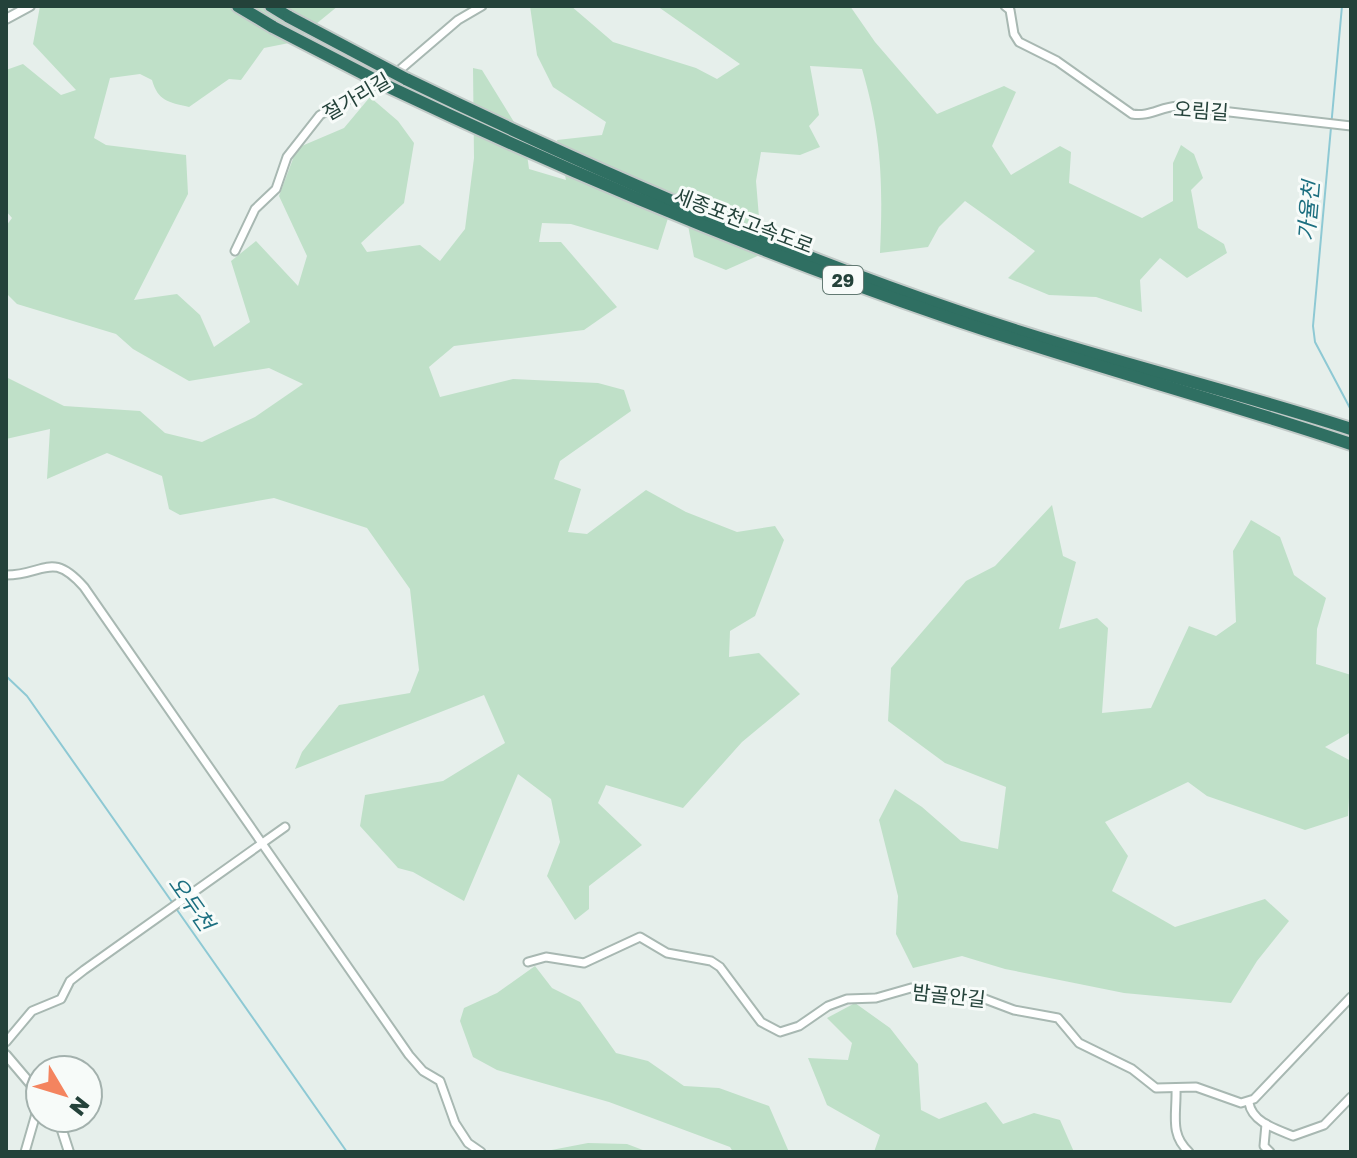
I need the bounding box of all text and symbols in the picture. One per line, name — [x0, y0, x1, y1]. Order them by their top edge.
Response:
street label: 절가리길 — [318, 67, 394, 125]
street label: 오림길 — [1173, 96, 1229, 124]
water label: 가율천 — [1292, 177, 1324, 242]
street label: 세종포천고속도로 — [671, 182, 817, 258]
road number: 29 — [823, 266, 863, 294]
water label: 오두천 — [164, 870, 222, 938]
street label: 밤골안길 — [911, 979, 987, 1011]
north arrow — [24, 1054, 104, 1134]
text: N — [64, 1092, 96, 1122]

